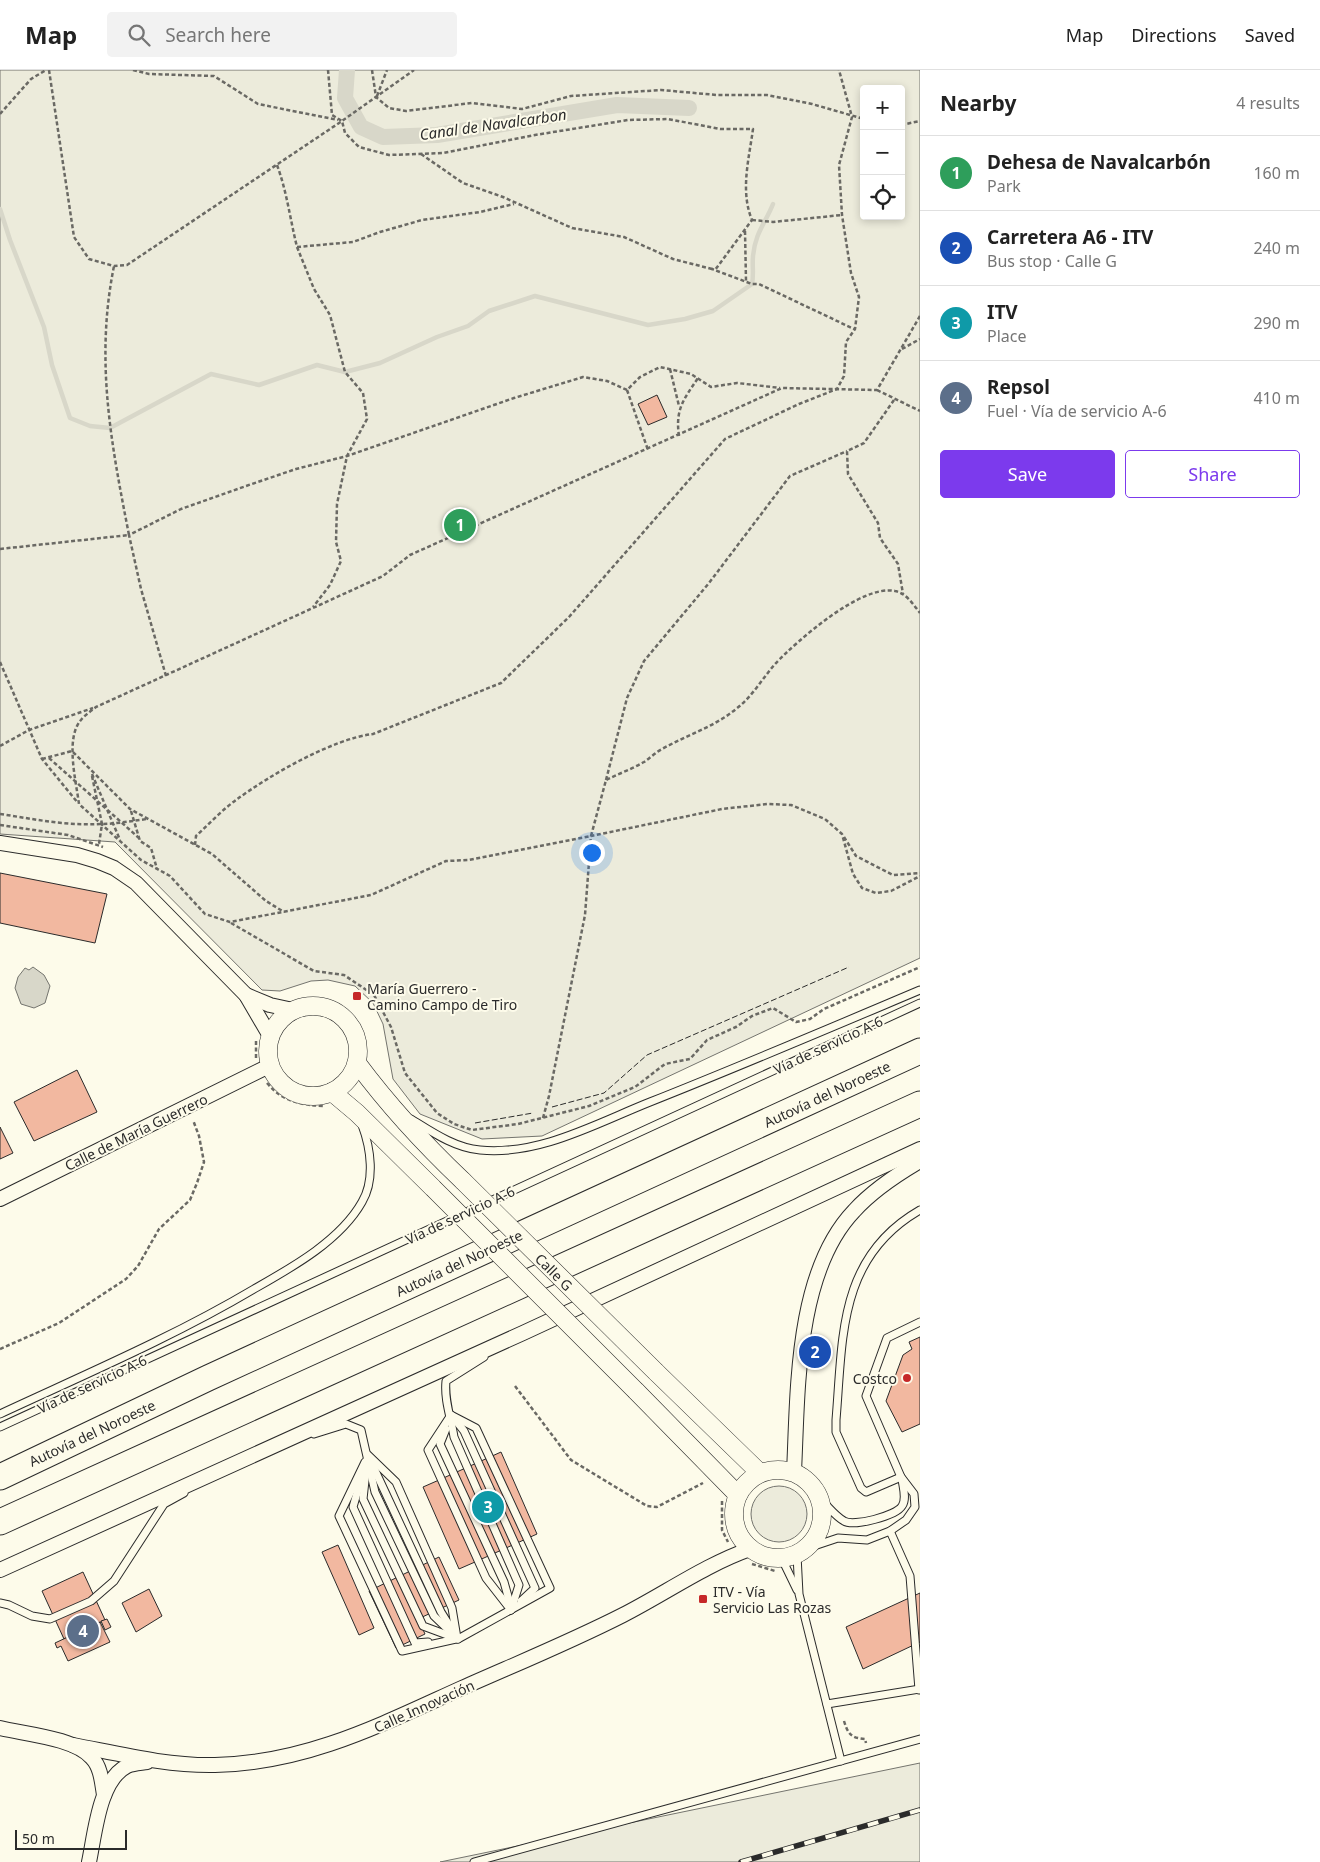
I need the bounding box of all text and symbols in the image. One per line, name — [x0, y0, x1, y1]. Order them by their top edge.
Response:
search box — [107, 12, 457, 57]
text: Map — [25, 18, 77, 51]
icon: search — [125, 21, 153, 49]
text: Search here — [165, 22, 271, 48]
text: Map — [1066, 23, 1103, 47]
text: Directions — [1131, 23, 1217, 47]
text: Saved — [1245, 23, 1295, 47]
map controls — [860, 85, 905, 220]
button: + — [860, 85, 905, 130]
text: Nearby — [940, 89, 1016, 117]
text: 4 results — [1236, 92, 1300, 114]
water label: Canal de Navalcarbon — [418, 104, 568, 144]
button: − — [860, 130, 905, 175]
text: Dehesa de Navalcarbón — [987, 149, 1211, 175]
text: 1 — [951, 162, 961, 184]
text: 160 m — [1253, 162, 1300, 184]
button: locate — [860, 175, 905, 220]
text: Park — [987, 175, 1021, 197]
text: Carretera A6 - ITV — [987, 224, 1153, 250]
text: 2 — [951, 237, 961, 259]
text: 240 m — [1253, 237, 1300, 259]
text: Bus stop · Calle G — [987, 250, 1117, 272]
text: ITV — [987, 299, 1018, 325]
text: 3 — [951, 312, 961, 334]
text: 290 m — [1253, 312, 1300, 334]
text: Place — [987, 325, 1027, 347]
text: Repsol — [987, 374, 1050, 400]
text: 4 — [951, 387, 961, 409]
text: 410 m — [1253, 387, 1300, 409]
text: Fuel · Vía de servicio A-6 — [987, 400, 1167, 422]
button: Save — [940, 450, 1115, 498]
button: Share — [1125, 450, 1300, 498]
pin: 1 — [444, 506, 476, 544]
your location — [579, 840, 605, 866]
place label: María Guerrero - Camino Campo de Tiro — [367, 979, 517, 1014]
marker: María Guerrero - Camino Campo de Tiro — [351, 990, 363, 1002]
street label: Vía de servicio A-6 — [770, 1011, 886, 1079]
street label: Autovía del Noroeste — [761, 1056, 893, 1132]
street label: Calle de María Guerrero — [61, 1089, 211, 1175]
street label: Vía de servicio A-6 — [402, 1181, 518, 1249]
street label: Autovía del Noroeste — [393, 1225, 525, 1301]
street label: Calle G — [531, 1249, 577, 1295]
pin: 2 — [799, 1333, 831, 1371]
street label: Vía de servicio A-6 — [34, 1350, 150, 1418]
place label: Costco — [853, 1369, 897, 1388]
marker: Costco — [901, 1372, 913, 1384]
street label: Autovía del Noroeste — [26, 1395, 158, 1471]
pin: 3 — [472, 1488, 504, 1526]
place label: ITV - Vía Servicio Las Rozas — [713, 1582, 832, 1617]
marker: ITV - Vía Servicio Las Rozas — [697, 1593, 709, 1605]
pin: 4 — [67, 1612, 99, 1650]
street label: Calle Innovación — [371, 1675, 477, 1737]
scale bar — [15, 1827, 128, 1850]
text: 50 m — [22, 1829, 55, 1848]

